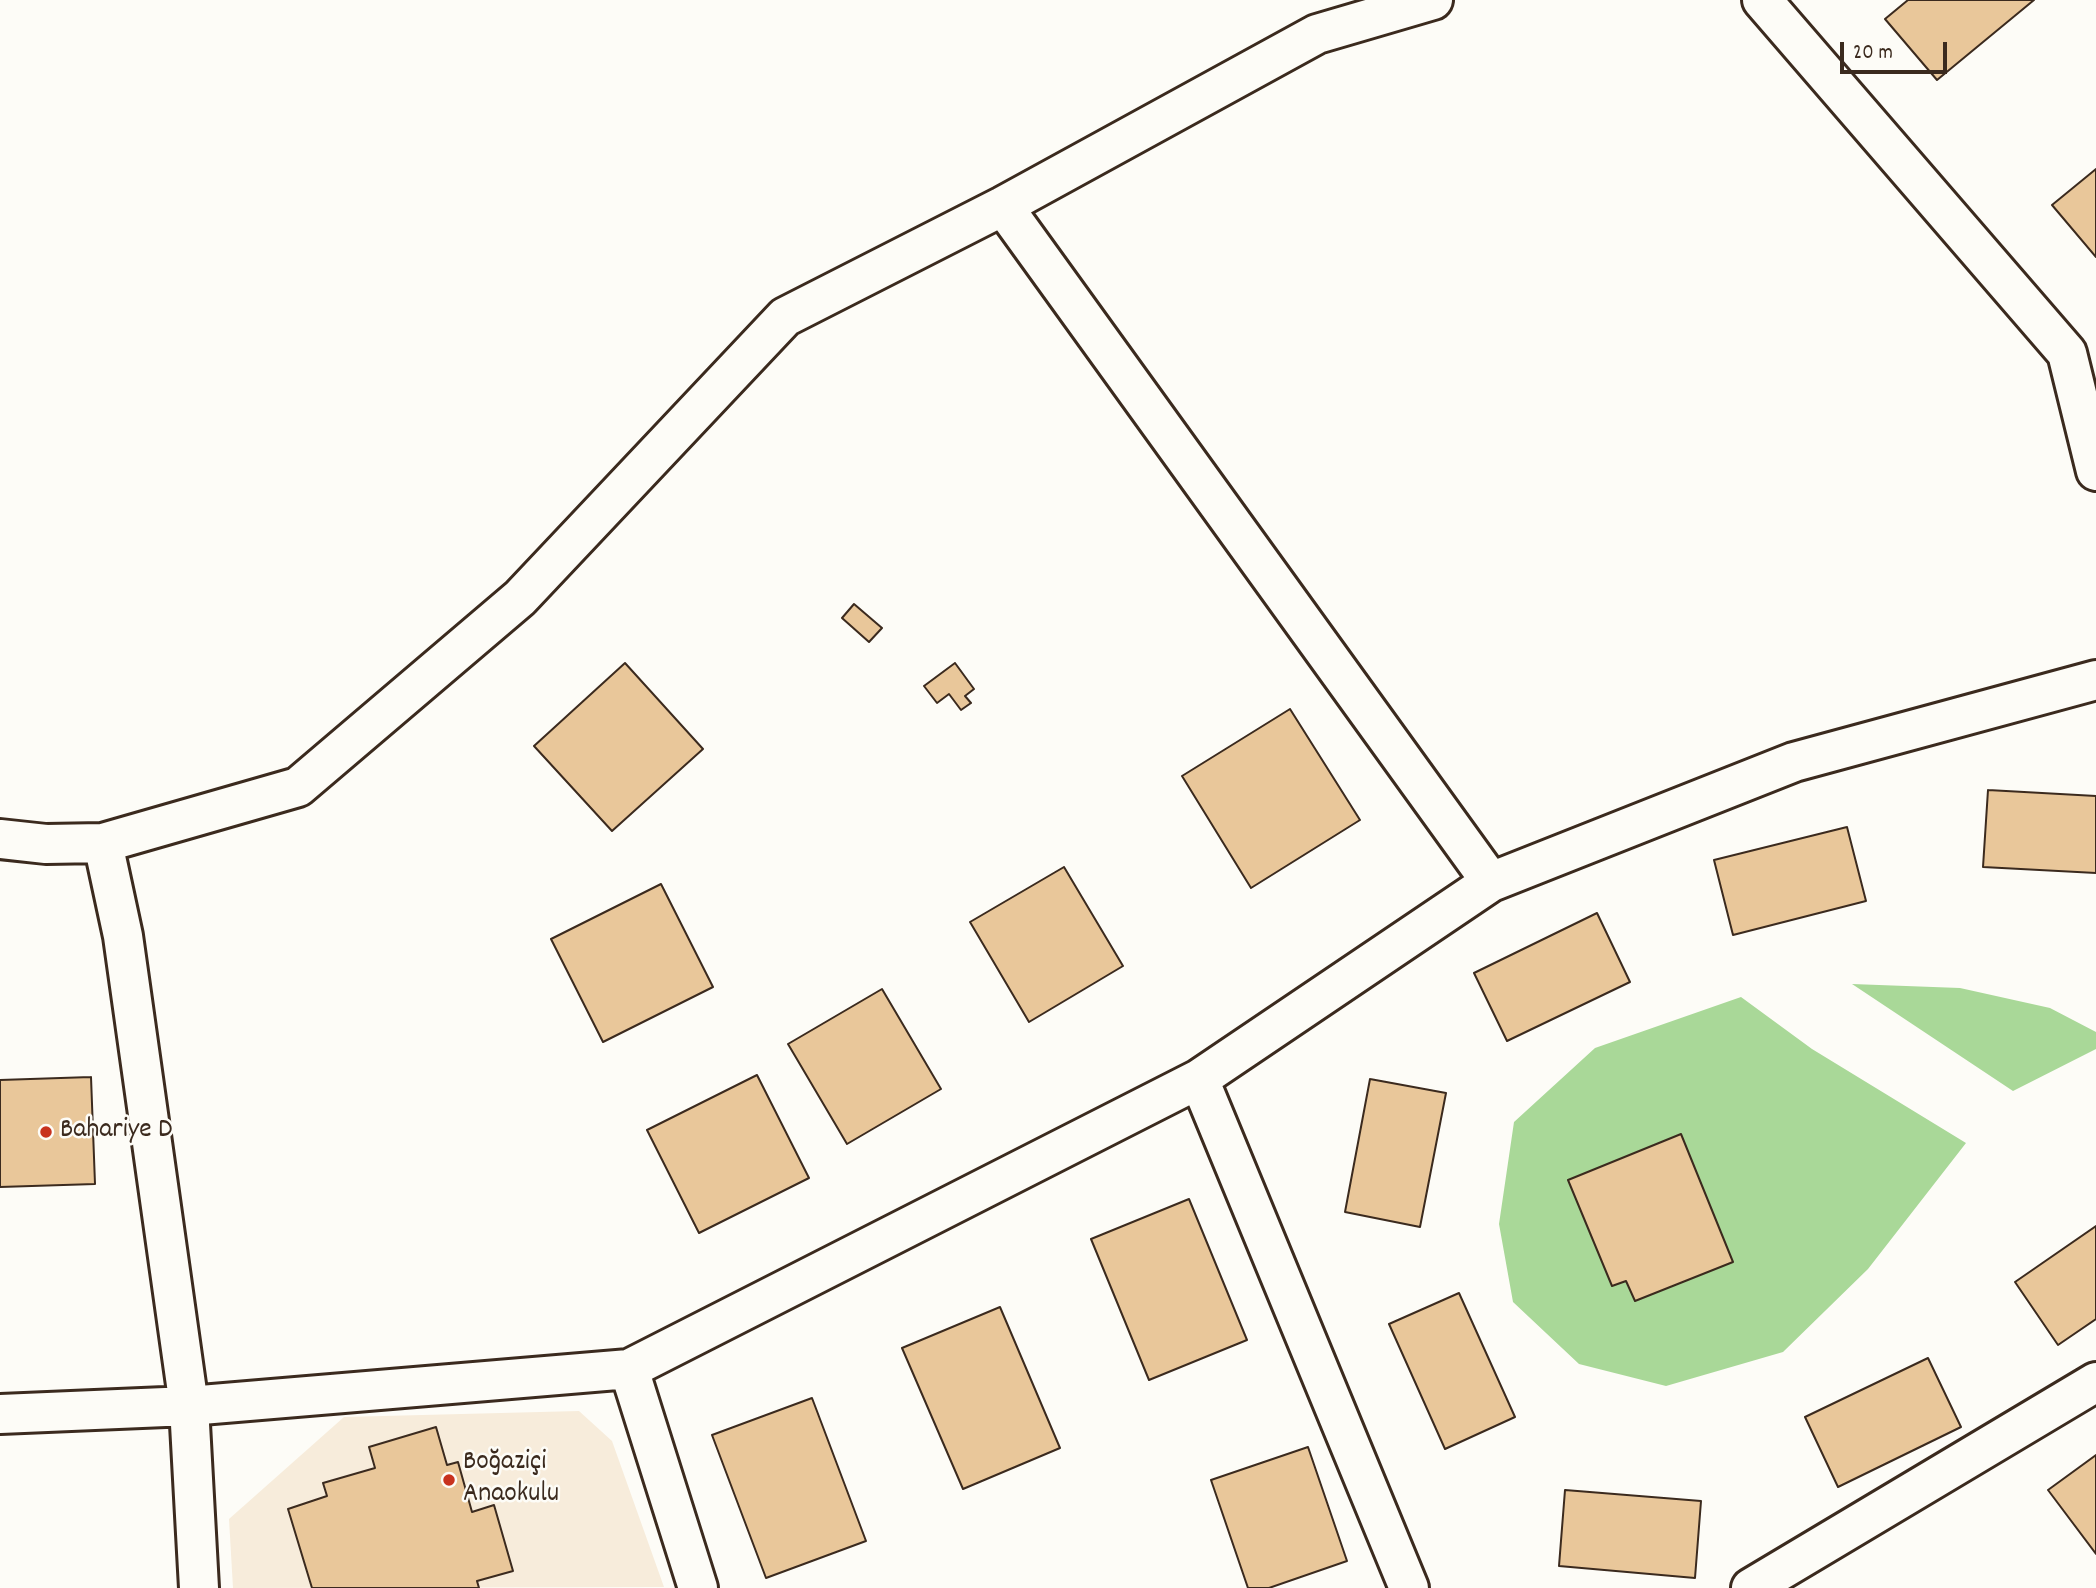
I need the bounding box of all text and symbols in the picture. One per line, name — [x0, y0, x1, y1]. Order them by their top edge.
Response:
scale bar — [1844, 28, 1951, 72]
text: 20 m — [1853, 39, 1893, 69]
place label: Bahariye D — [60, 1115, 172, 1149]
marker: Bahariye D — [38, 1124, 54, 1140]
place label: Boğaziçi Anaokulu — [463, 1447, 559, 1513]
marker: Boğaziçi Anaokulu — [441, 1472, 457, 1488]

